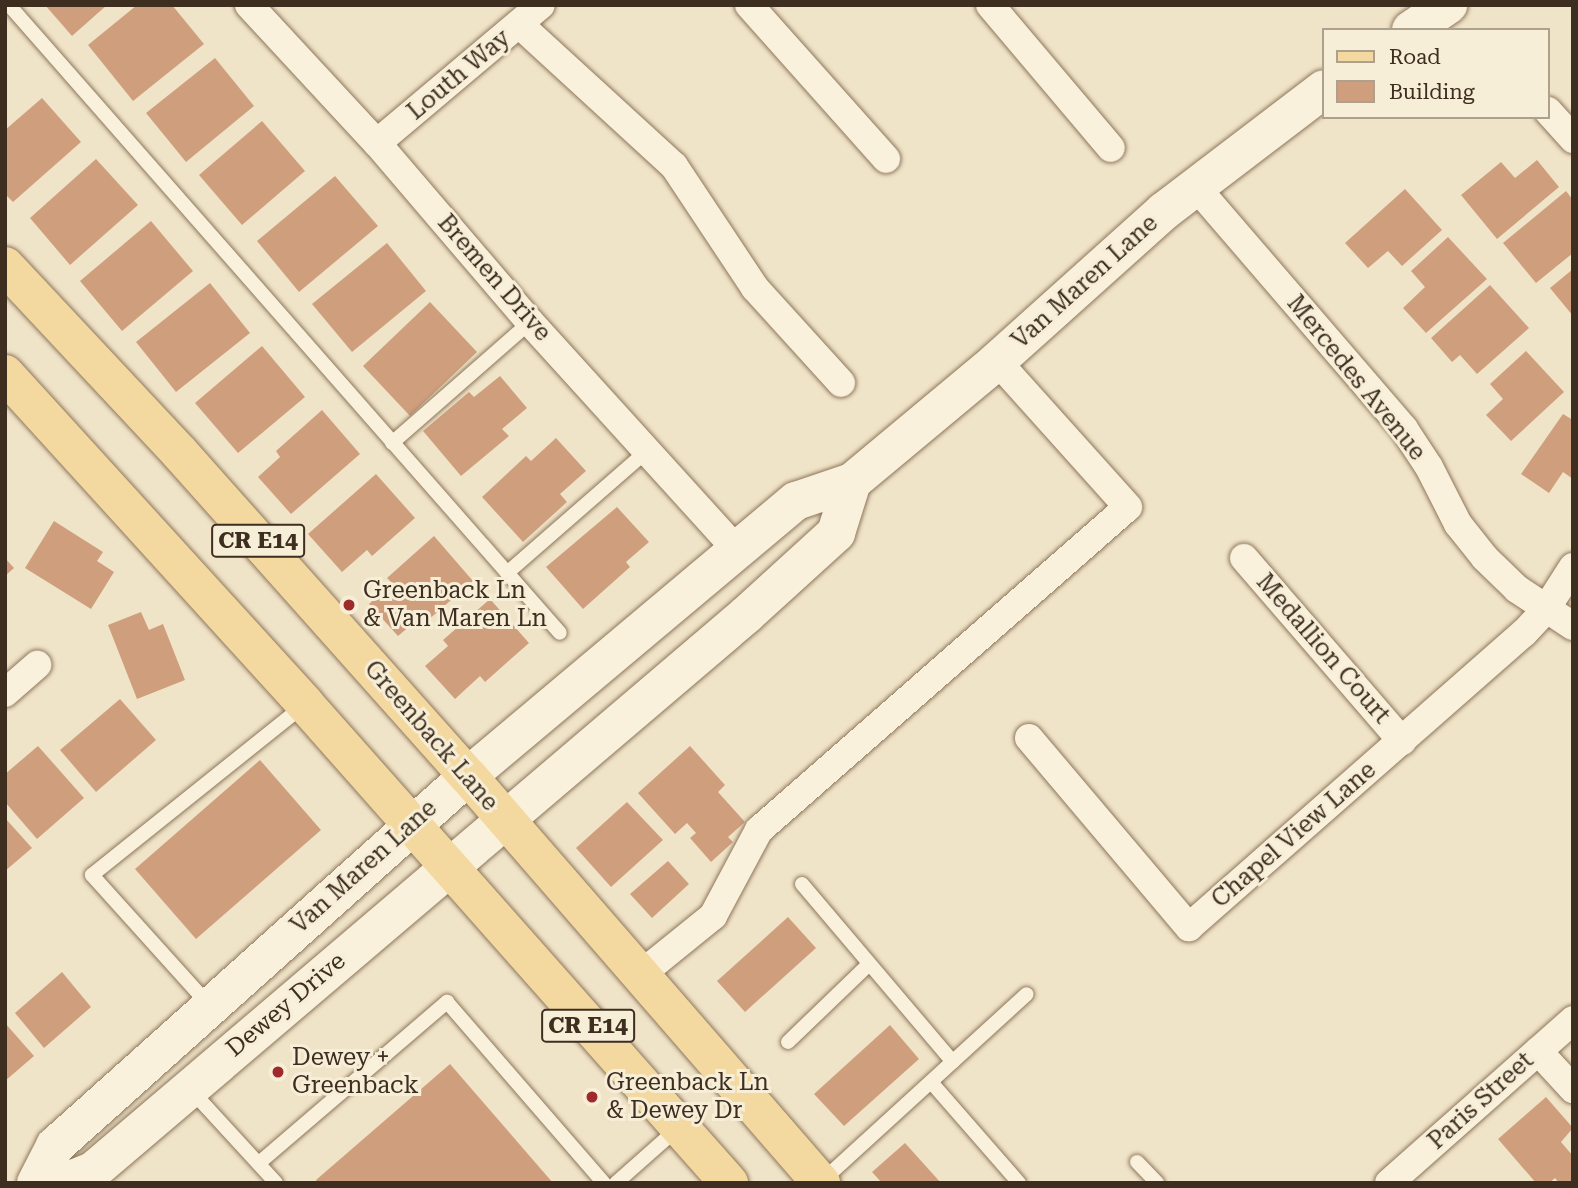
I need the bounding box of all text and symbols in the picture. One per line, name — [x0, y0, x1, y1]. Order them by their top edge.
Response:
street label: Louth Way — [402, 24, 516, 126]
legend — [1322, 28, 1550, 119]
text: Road — [1389, 45, 1441, 69]
text: Building — [1389, 80, 1475, 104]
street label: Bremen Drive — [431, 209, 557, 347]
street label: Van Maren Lane — [1006, 209, 1164, 355]
street label: Mercedes Avenue — [1281, 290, 1431, 466]
road number: CR E14 — [211, 522, 305, 561]
street label: Medallion Court — [1250, 568, 1396, 730]
place label: Greenback Ln & Van Maren Ln — [363, 577, 547, 633]
marker: Greenback Ln & Van Maren Ln — [341, 597, 357, 613]
street label: Greenback Lane — [358, 655, 504, 817]
street label: Chapel View Lane — [1206, 756, 1382, 914]
street label: Van Maren Lane — [285, 794, 443, 940]
street label: Dewey Drive — [221, 947, 351, 1063]
road number: CR E14 — [541, 1007, 635, 1046]
place label: Dewey + Greenback — [292, 1044, 419, 1100]
street label: Paris Street — [1422, 1046, 1540, 1156]
marker: Dewey + Greenback — [270, 1064, 286, 1080]
place label: Greenback Ln & Dewey Dr — [606, 1069, 769, 1125]
marker: Greenback Ln & Dewey Dr — [584, 1089, 600, 1105]

